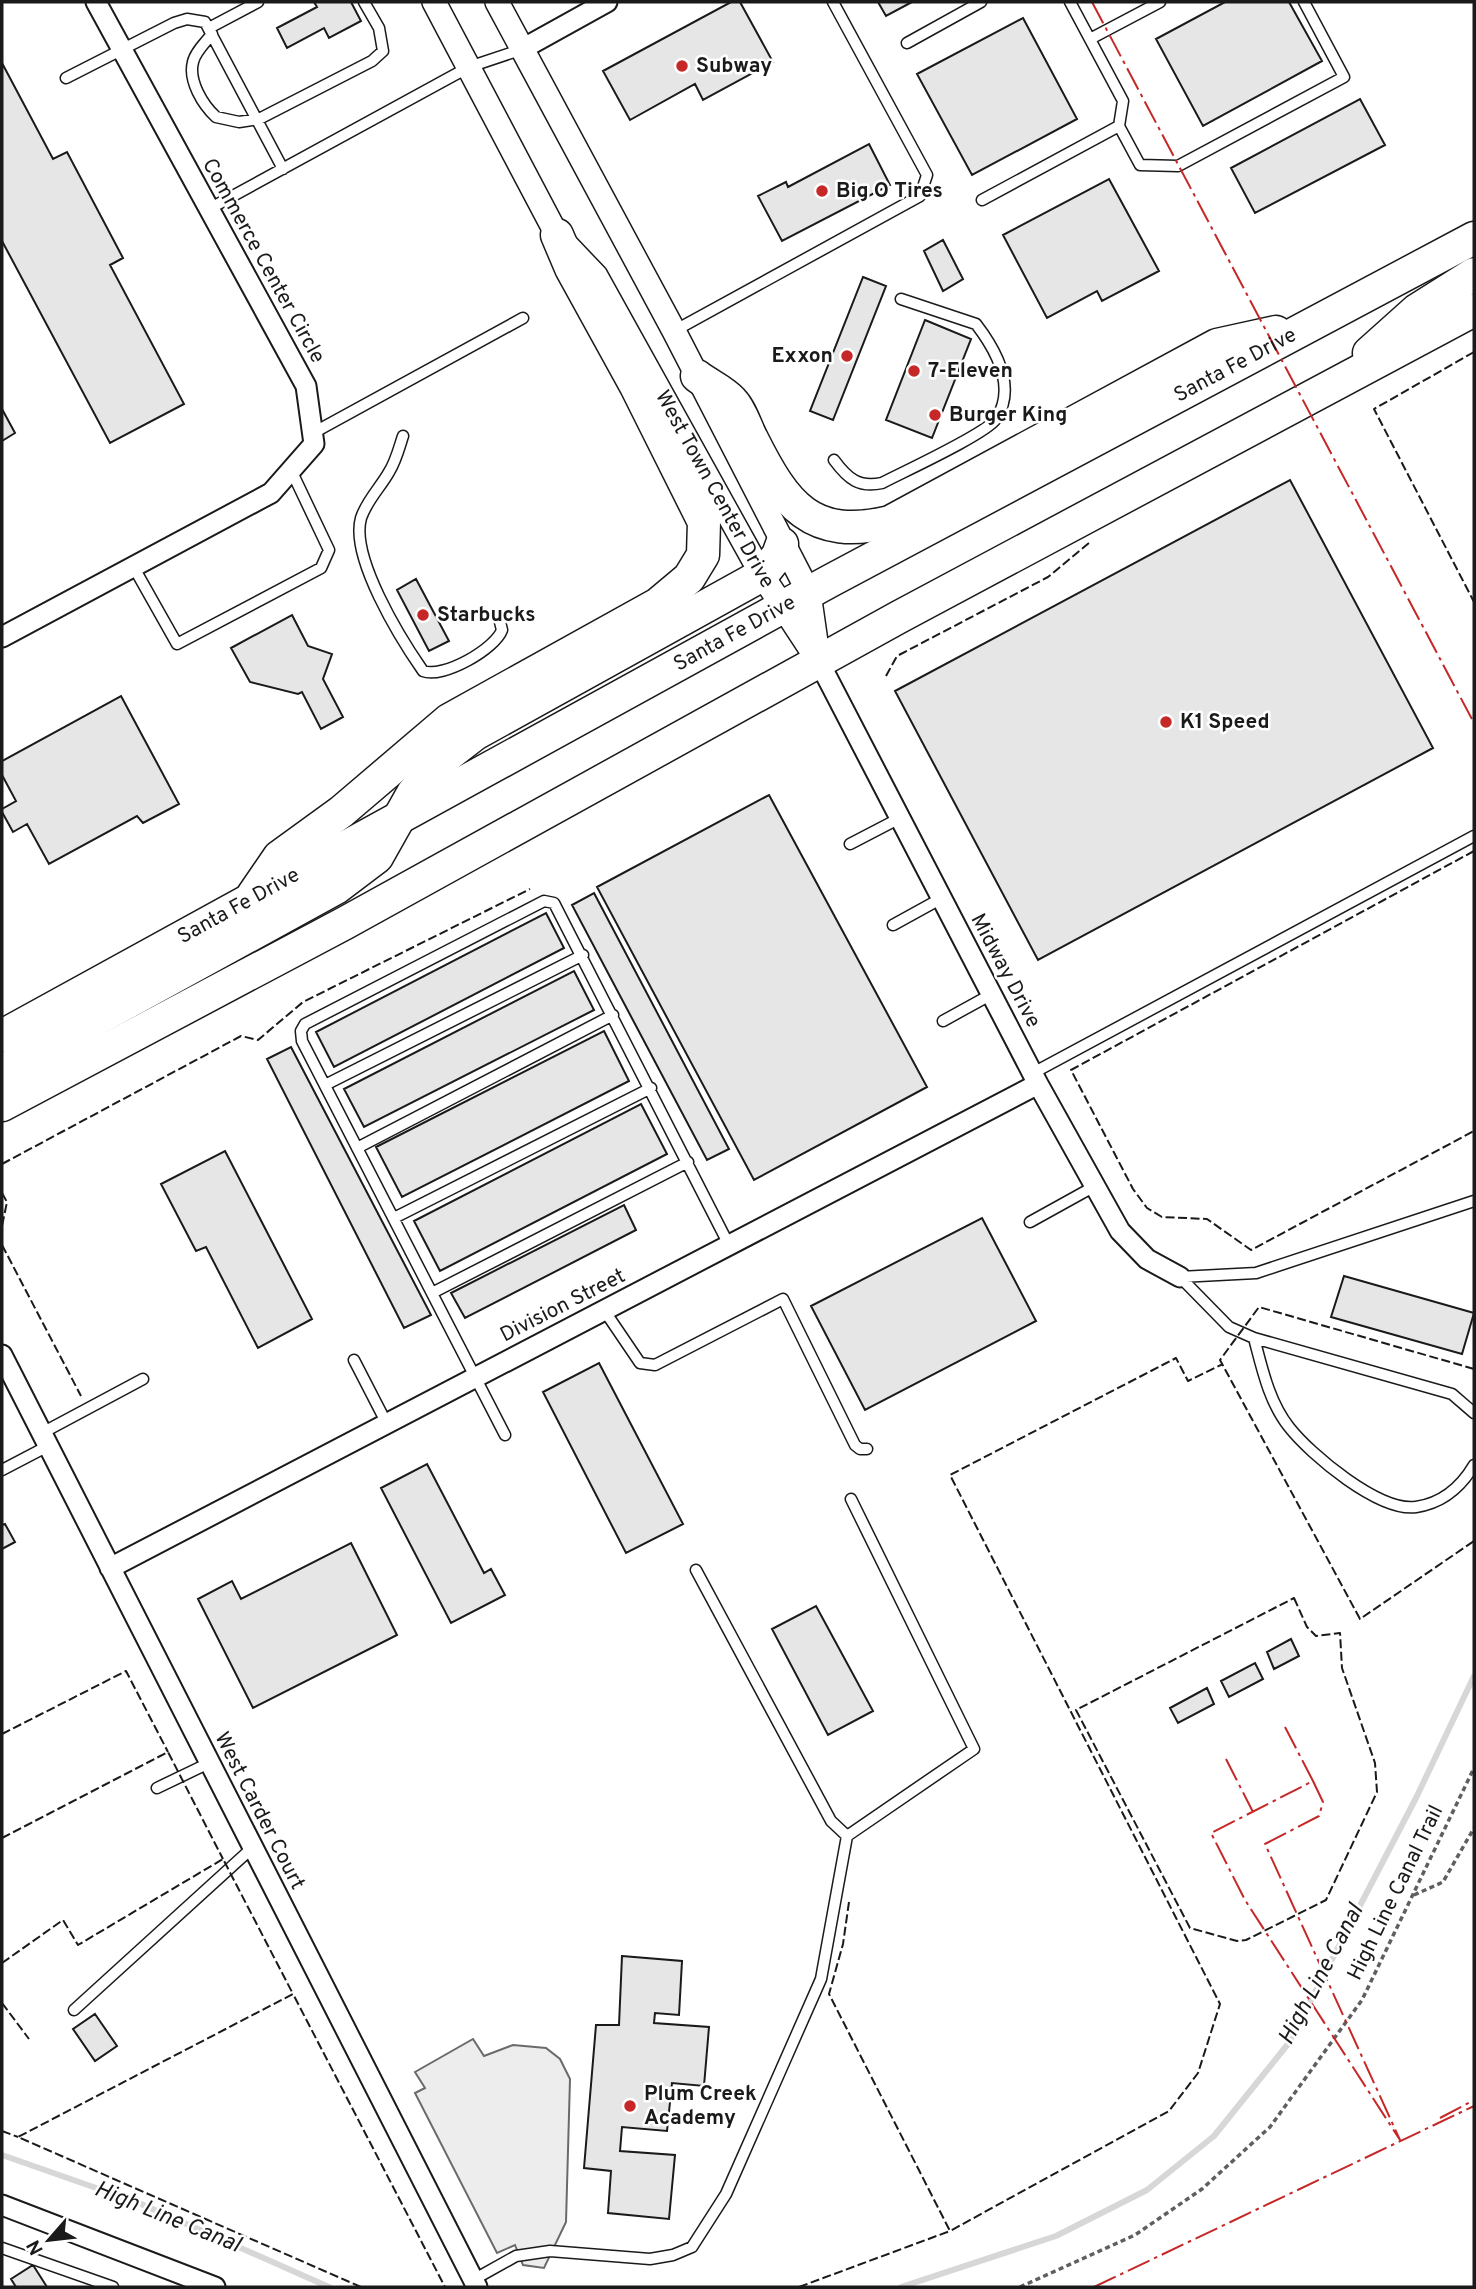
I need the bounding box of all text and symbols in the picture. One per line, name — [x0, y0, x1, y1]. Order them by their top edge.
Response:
place label: Subway — [696, 53, 772, 80]
marker: Subway — [674, 58, 690, 74]
street label: Commerce Center Circle — [195, 154, 331, 368]
place label: Big O Tires — [836, 178, 943, 205]
marker: Big O Tires — [814, 183, 830, 199]
street label: Santa Fe Drive — [1169, 321, 1301, 409]
place label: Exxon — [771, 343, 833, 370]
marker: Exxon — [839, 348, 855, 364]
place label: 7-Eleven — [928, 358, 1013, 385]
marker: 7-Eleven — [906, 363, 922, 379]
street label: West Town Center Drive — [649, 385, 781, 593]
place label: Burger King — [949, 402, 1067, 429]
marker: Burger King — [927, 407, 943, 423]
street label: Santa Fe Drive — [669, 589, 800, 678]
place label: Starbucks — [437, 602, 536, 629]
marker: Starbucks — [415, 607, 431, 623]
place label: K1 Speed — [1180, 709, 1270, 736]
marker: K1 Speed — [1158, 714, 1174, 730]
street label: Santa Fe Drive — [173, 862, 304, 950]
street label: Midway Drive — [964, 909, 1046, 1033]
street label: Division Street — [496, 1263, 630, 1349]
street label: West Carder Court — [208, 1728, 310, 1894]
street label: High Line Canal Trail — [1342, 1801, 1450, 1985]
water label: High Line Canal — [1273, 1899, 1372, 2050]
place label: Plum Creek Academy — [644, 2081, 757, 2132]
marker: Plum Creek Academy — [622, 2098, 638, 2114]
water label: High Line Canal — [90, 2175, 246, 2261]
north arrow — [14, 2205, 84, 2275]
text: N — [22, 2235, 50, 2259]

